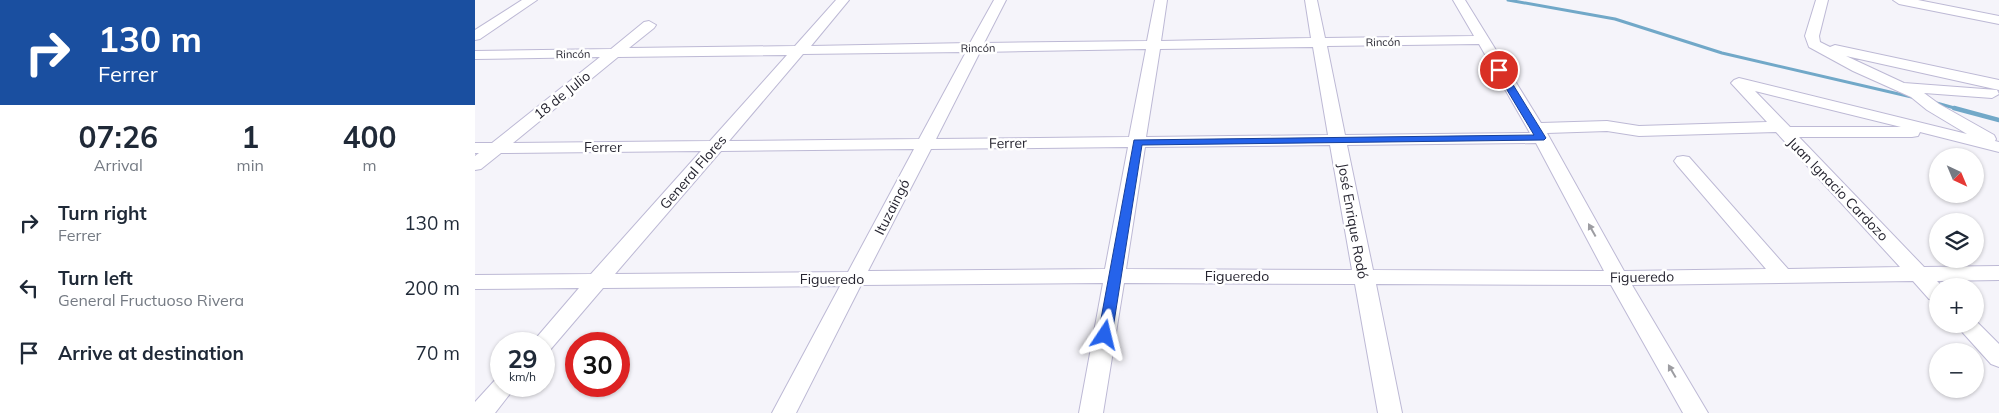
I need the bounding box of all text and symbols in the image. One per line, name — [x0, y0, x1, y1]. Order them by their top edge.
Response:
text: 130 m — [98, 17, 202, 61]
icon: right — [15, 20, 80, 85]
street label: Rincón — [1366, 35, 1400, 49]
street label: Rincón — [961, 41, 995, 55]
street label: Rincón — [556, 47, 590, 61]
pin — [1478, 49, 1520, 91]
icon: arrive — [1485, 56, 1513, 84]
text: Ferrer — [98, 60, 158, 88]
street label: 18 de Julio — [530, 67, 594, 123]
text: 07:26 — [79, 118, 158, 156]
text: 1 — [241, 118, 259, 156]
text: 400 — [342, 118, 396, 156]
street label: General Flores — [656, 131, 730, 213]
street label: Juan Ignacio Cardozo — [1784, 133, 1892, 245]
street label: Ferrer — [989, 134, 1028, 152]
street label: Ferrer — [584, 138, 623, 156]
north arrow — [1929, 148, 1984, 202]
map controls — [1929, 148, 1984, 398]
text: Arrival — [94, 155, 143, 175]
text: min — [237, 155, 264, 175]
text: m — [362, 155, 376, 175]
street label: José Enrique Rodó — [1334, 162, 1372, 280]
street label: Ituzaingó — [870, 176, 914, 238]
text: Turn right — [58, 201, 147, 225]
icon: right — [15, 209, 43, 237]
text: 130 m — [404, 211, 460, 235]
button: layers — [1929, 213, 1984, 268]
one-way arrow — [1587, 223, 1596, 236]
text: Ferrer — [58, 225, 101, 245]
text: Turn left — [58, 266, 133, 290]
street label: Figueredo — [1205, 267, 1269, 285]
street label: Figueredo — [1610, 267, 1674, 287]
street label: Figueredo — [800, 270, 864, 288]
icon: left — [15, 274, 43, 302]
text: 200 m — [404, 276, 460, 300]
button: + — [1929, 278, 1984, 333]
text: General Fructuoso Rivera — [58, 290, 244, 310]
position arrow — [1078, 308, 1130, 360]
speed limit sign: 30 — [565, 332, 630, 397]
icon: arrive — [15, 339, 43, 367]
text: Arrive at destination — [58, 341, 244, 365]
text: 70 m — [416, 341, 460, 365]
text: 29 — [507, 343, 538, 374]
button: − — [1929, 343, 1984, 398]
one-way arrow — [1668, 363, 1676, 378]
text: km/h — [509, 369, 536, 384]

